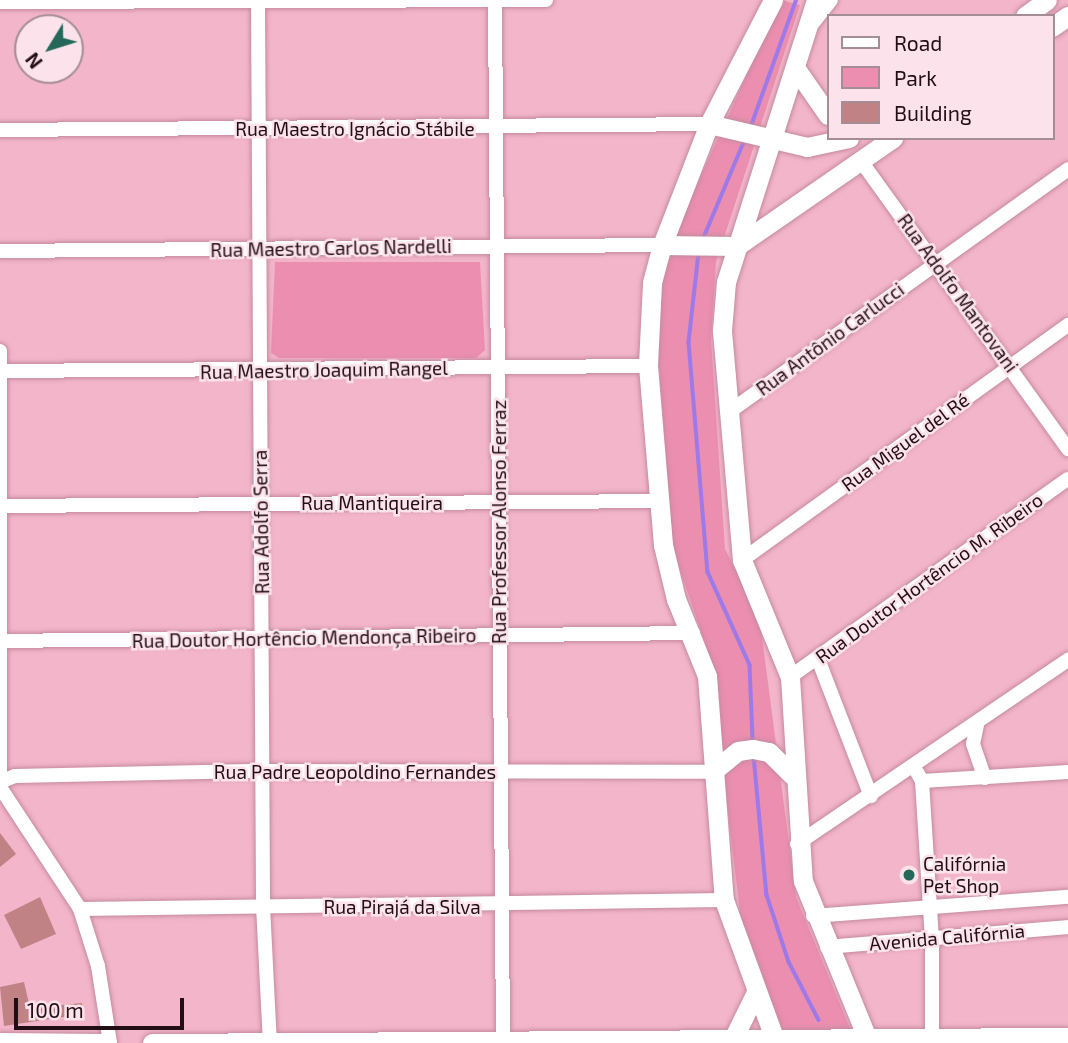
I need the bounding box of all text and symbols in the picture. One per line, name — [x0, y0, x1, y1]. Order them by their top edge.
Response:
north arrow — [14, 14, 84, 84]
legend — [827, 14, 1054, 140]
text: Road — [894, 30, 942, 55]
text: N — [20, 49, 47, 73]
text: Park — [894, 65, 937, 90]
text: Building — [894, 100, 972, 125]
street label: Rua Maestro Ignácio Stábile — [235, 118, 475, 140]
street label: Rua Adolfo Mantovani — [893, 209, 1023, 377]
street label: Rua Maestro Carlos Nardelli — [210, 234, 452, 262]
street label: Rua Antônio Carlucci — [752, 278, 908, 400]
street label: Rua Maestro Joaquim Rangel — [200, 356, 448, 384]
street label: Rua Miguel del Ré — [836, 388, 974, 496]
street label: Rua Professor Alonso Ferraz — [488, 399, 510, 645]
street label: Rua Adolfo Serra — [248, 449, 274, 595]
street label: Rua Doutor Hortêncio M. Ribeiro — [811, 488, 1047, 668]
street label: Rua Mantiqueira — [301, 492, 443, 514]
street label: Rua Doutor Hortêncio Mendonça Ribeiro — [131, 624, 477, 652]
street label: Rua Padre Leopoldino Fernandes — [214, 761, 496, 783]
place label: Califórnia Pet Shop — [923, 853, 1006, 897]
marker: Califórnia Pet Shop — [901, 867, 917, 883]
street label: Rua Pirajá da Silva — [323, 896, 481, 918]
street label: Avenida Califórnia — [868, 919, 1026, 955]
scale bar — [18, 984, 187, 1028]
text: 100 m — [27, 997, 84, 1022]

